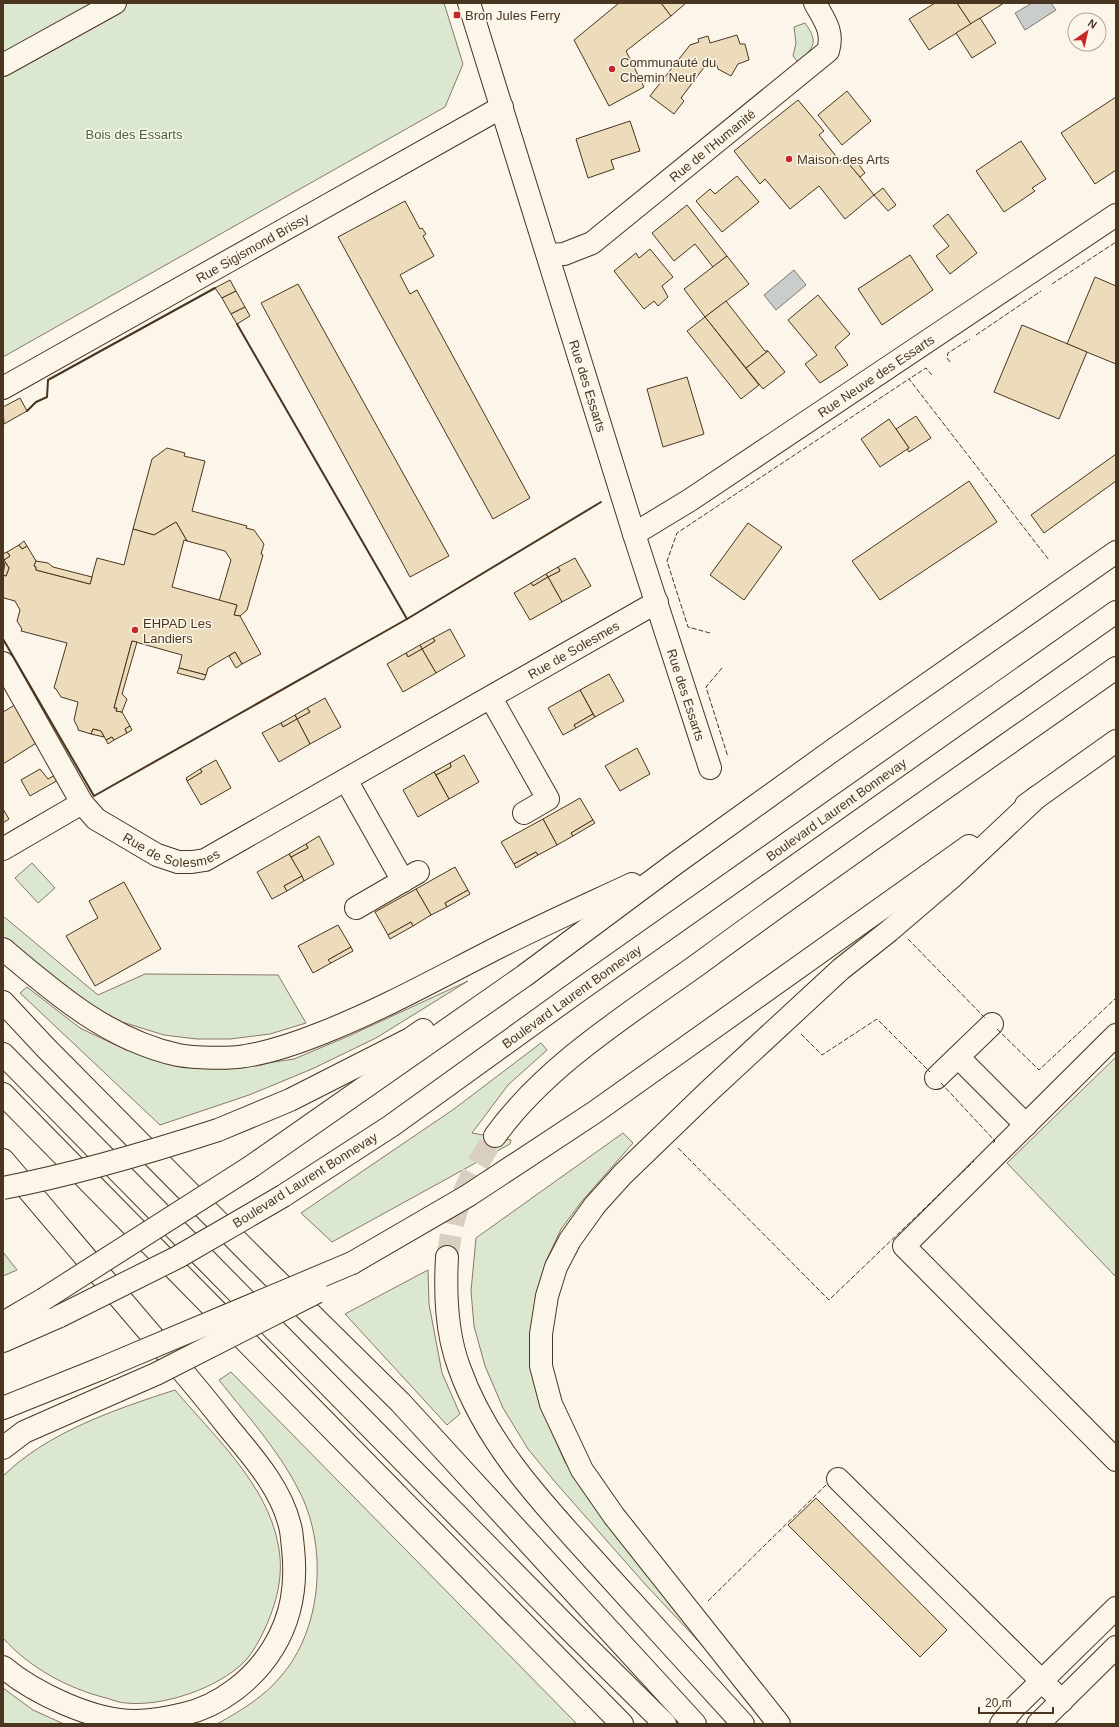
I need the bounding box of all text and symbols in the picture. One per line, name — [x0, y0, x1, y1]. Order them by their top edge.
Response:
place label: Bron Jules Ferry — [465, 8, 561, 23]
marker: Bron Jules Ferry — [452, 10, 462, 20]
north arrow — [1067, 12, 1107, 52]
text: N — [1086, 17, 1099, 31]
place label: Communauté du Chemin Neuf — [620, 55, 716, 85]
marker: Communauté du Chemin Neuf — [607, 64, 617, 74]
street label: Rue de l'Humanité — [666, 106, 758, 185]
park label: Bois des Essarts — [86, 127, 183, 142]
place label: Maison des Arts — [797, 152, 890, 167]
marker: Maison des Arts — [784, 154, 794, 164]
street label: Rue Sigismond Brissy — [193, 210, 312, 285]
street label: Rue Neuve des Essarts — [815, 331, 937, 420]
street label: Rue des Essarts — [567, 338, 609, 434]
place label: EHPAD Les Landiers — [143, 616, 212, 646]
street label: Rue de Solesmes — [525, 617, 622, 682]
marker: EHPAD Les Landiers — [130, 625, 140, 635]
street label: Rue des Essarts — [664, 647, 708, 743]
street label: Boulevard Laurent Bonnevay — [763, 754, 909, 864]
street label: Rue de Solesmes — [121, 829, 223, 870]
street label: Boulevard Laurent Bonnevay — [499, 941, 645, 1051]
street label: Boulevard Laurent Bonnevay — [230, 1129, 380, 1231]
scale bar — [979, 1689, 1053, 1715]
text: 20 m — [985, 1696, 1012, 1710]

